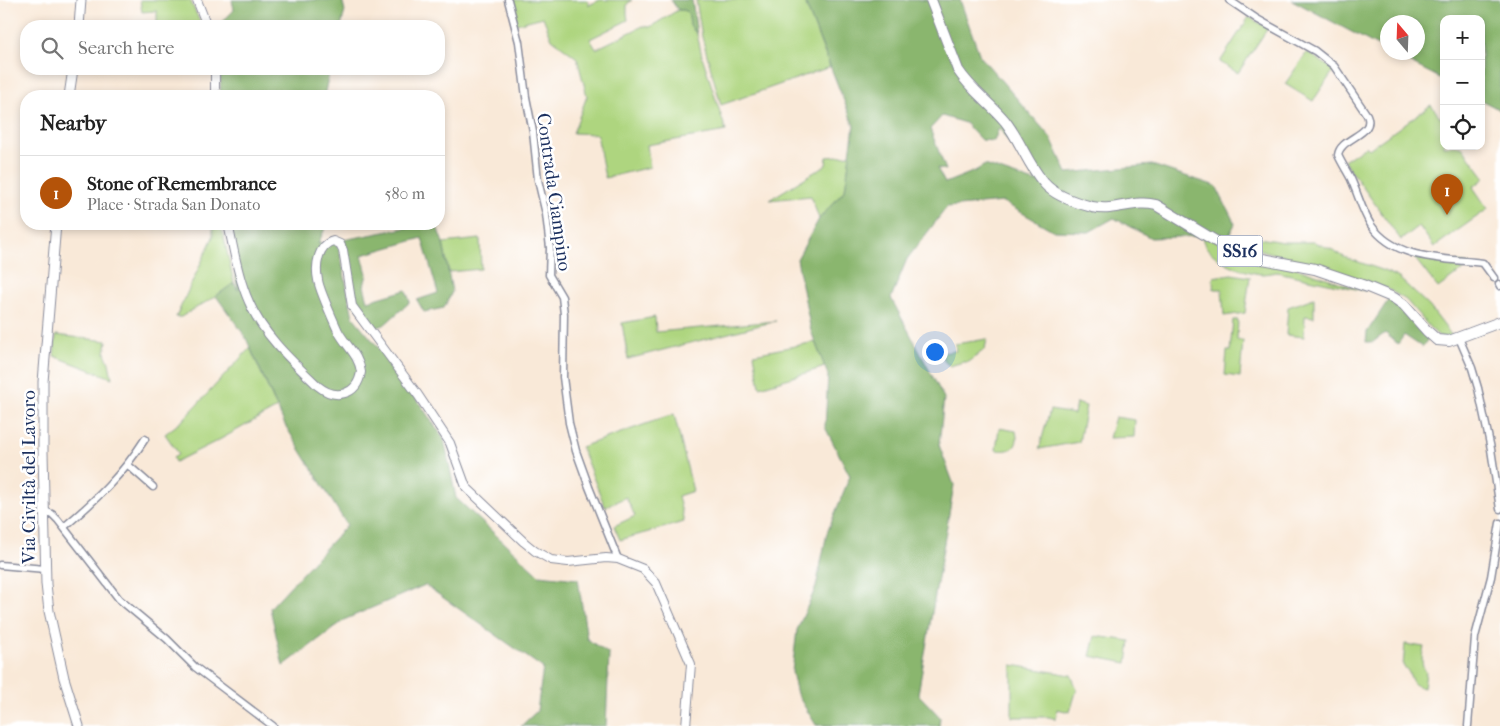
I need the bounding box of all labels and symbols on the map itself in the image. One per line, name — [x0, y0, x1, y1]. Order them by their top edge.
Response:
north arrow — [1380, 15, 1425, 60]
street label: Contrada Ciampino — [532, 112, 576, 273]
pin: 1 — [1431, 174, 1463, 215]
road number: SS16 — [1218, 236, 1262, 266]
your location — [922, 339, 948, 365]
street label: Via Civiltà del Lavoro — [18, 390, 40, 565]

